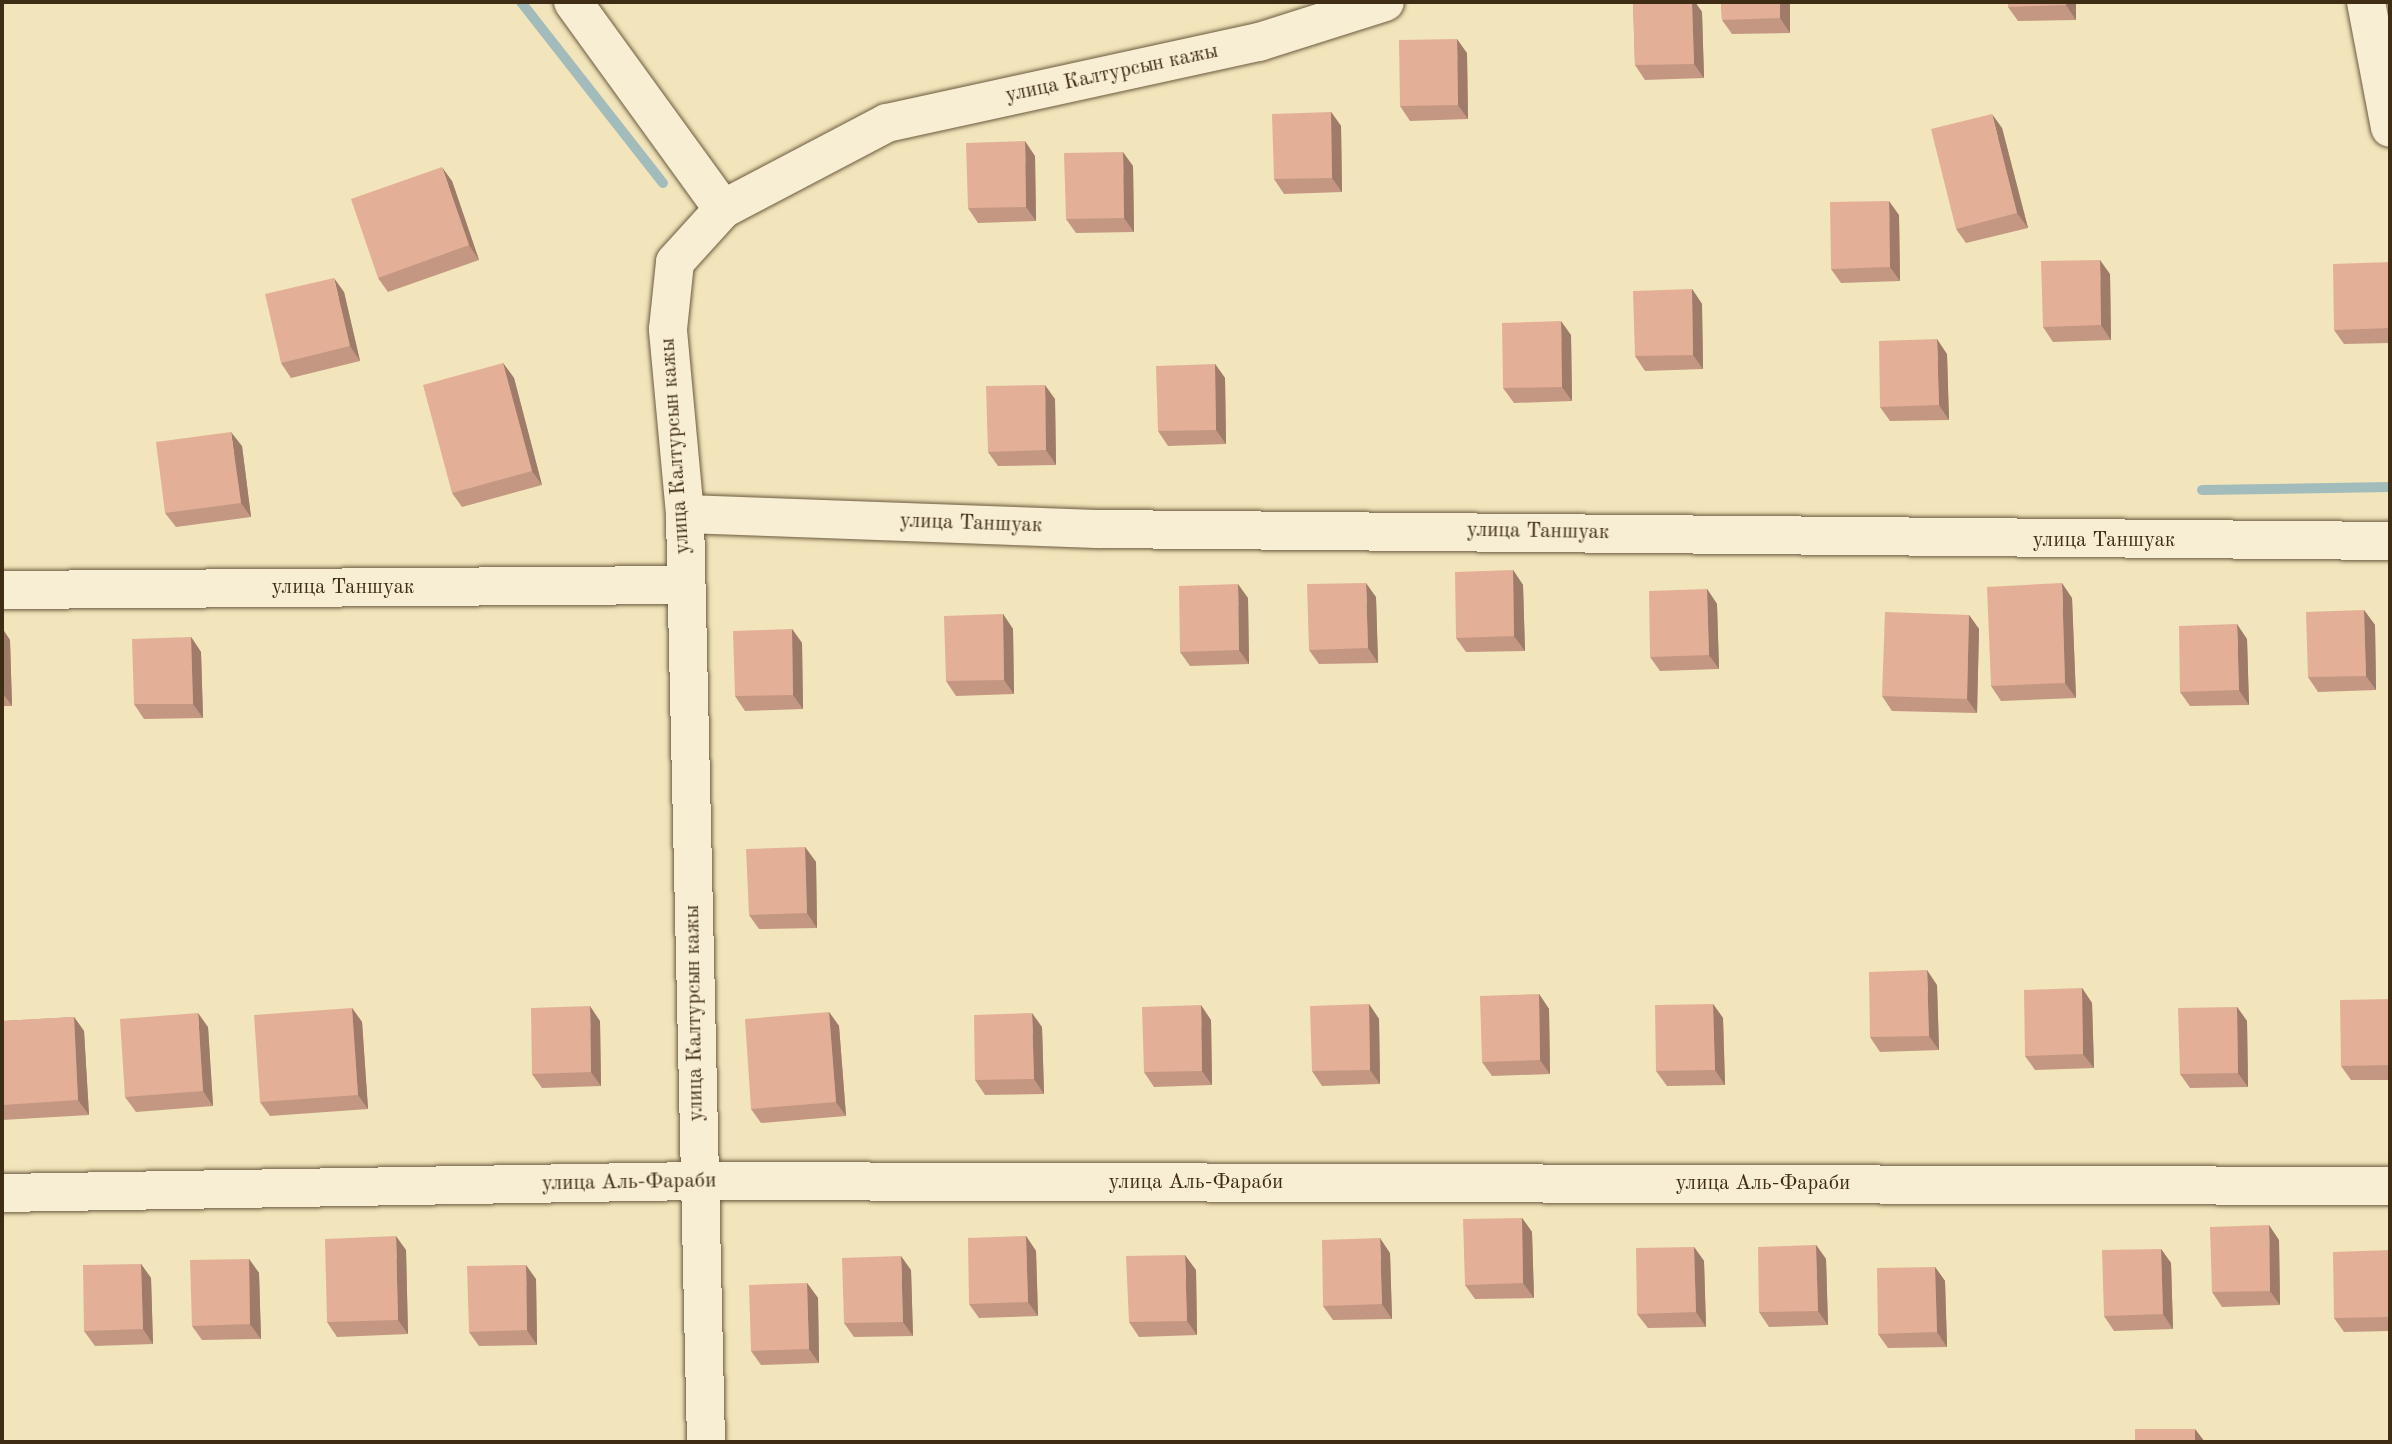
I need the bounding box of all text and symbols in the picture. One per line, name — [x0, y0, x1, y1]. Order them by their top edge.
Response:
street label: улица Калтурсын кажы — [1003, 39, 1221, 109]
street label: улица Калтурсын кажы — [656, 337, 696, 555]
street label: улица Таншуак — [899, 509, 1043, 539]
street label: улица Таншуак — [1466, 518, 1610, 546]
street label: улица Таншуак — [2033, 528, 2175, 554]
street label: улица Таншуак — [272, 575, 414, 601]
street label: улица Калтурсын кажы — [681, 904, 709, 1122]
street label: улица Аль-Фараби — [541, 1169, 717, 1197]
street label: улица Аль-Фараби — [1109, 1170, 1283, 1196]
street label: улица Аль-Фараби — [1676, 1171, 1850, 1197]

